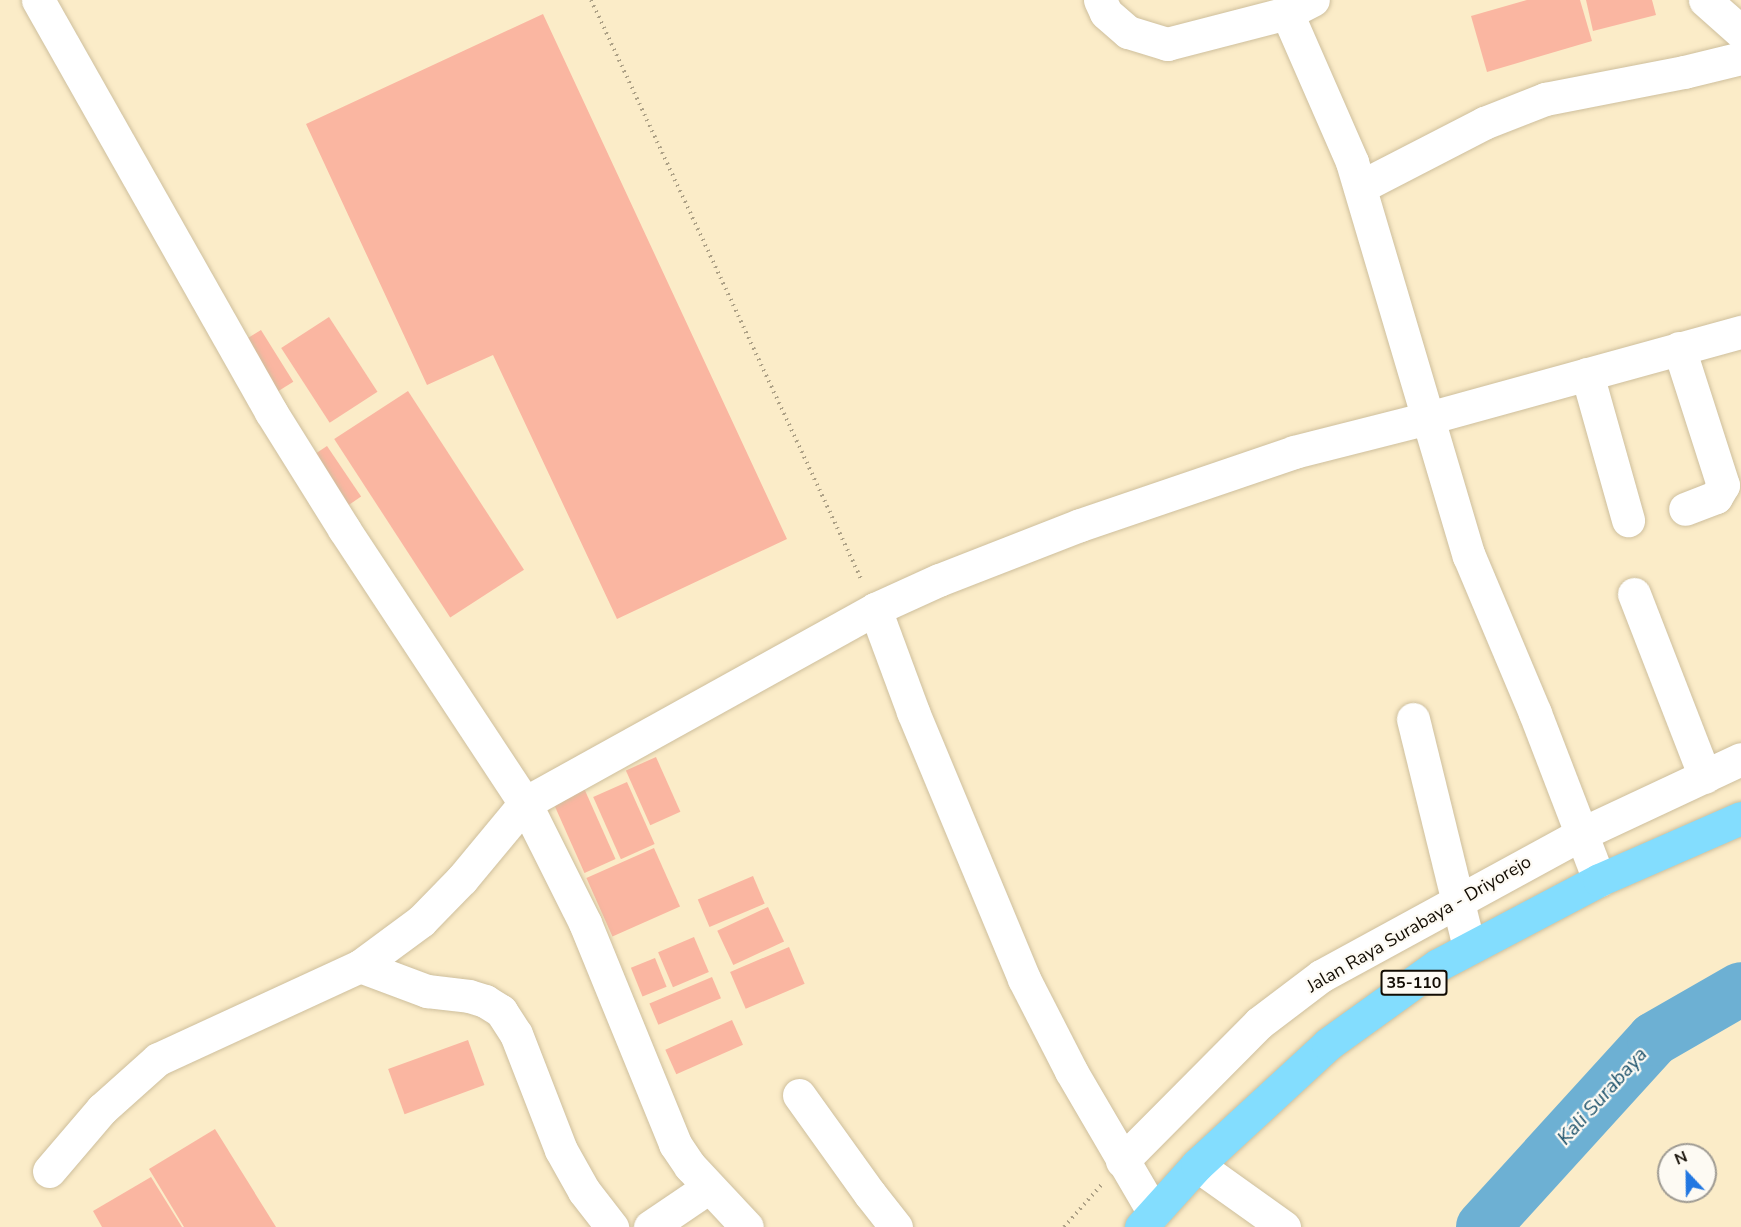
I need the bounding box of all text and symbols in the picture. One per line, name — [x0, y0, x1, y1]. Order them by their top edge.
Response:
street label: Jalan Raya Surabaya - Driyorejo — [1303, 851, 1535, 997]
road number: 35-110 — [1380, 970, 1448, 996]
water label: Kali Surabaya — [1552, 1042, 1652, 1150]
north arrow — [1657, 1143, 1717, 1203]
text: N — [1671, 1146, 1691, 1171]

